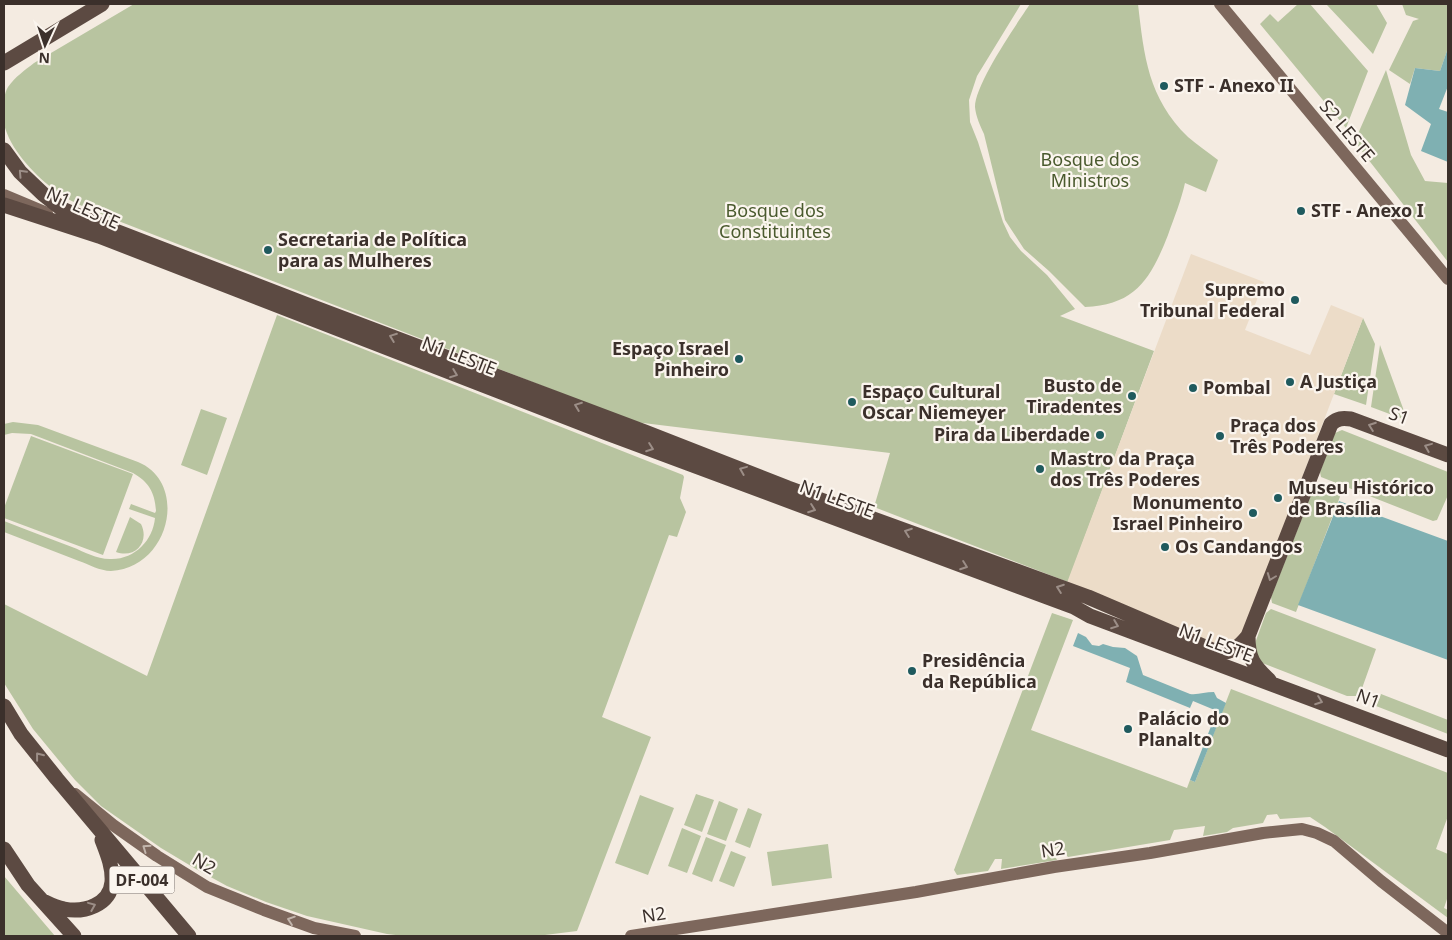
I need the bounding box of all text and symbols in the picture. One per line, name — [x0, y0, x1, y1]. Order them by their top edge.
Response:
north arrow — [20, 20, 70, 70]
text: N — [38, 49, 50, 68]
place label: STF - Anexo II — [1174, 73, 1294, 97]
marker: STF - Anexo II — [1158, 80, 1170, 92]
street label: S2 LESTE — [1315, 94, 1381, 166]
park label: Bosque dos Ministros — [1041, 147, 1139, 192]
one-way arrow — [18, 169, 27, 178]
street label: N1 LESTE — [43, 180, 124, 234]
park label: Bosque dos Constituintes — [719, 198, 831, 243]
place label: STF - Anexo I — [1311, 198, 1424, 222]
marker: STF - Anexo I — [1295, 205, 1307, 217]
place label: Secretaria de Política para as Mulheres — [278, 227, 467, 272]
marker: Secretaria de Política para as Mulheres — [262, 244, 274, 256]
place label: Supremo Tribunal Federal — [1140, 277, 1285, 322]
marker: Supremo Tribunal Federal — [1289, 294, 1301, 306]
street label: N1 LESTE — [419, 330, 500, 380]
one-way arrow — [389, 333, 398, 343]
place label: Espaço Israel Pinheiro — [612, 336, 729, 381]
marker: Espaço Israel Pinheiro — [733, 353, 745, 365]
one-way arrow — [449, 368, 458, 378]
place label: A Justiça — [1300, 369, 1377, 393]
place label: Busto de Tiradentes — [1026, 373, 1122, 418]
place label: Pombal — [1203, 375, 1271, 399]
marker: A Justiça — [1284, 376, 1296, 388]
place label: Espaço Cultural Oscar Niemeyer — [862, 379, 1006, 424]
marker: Pombal — [1187, 382, 1199, 394]
marker: Busto de Tiradentes — [1126, 390, 1138, 402]
marker: Espaço Cultural Oscar Niemeyer — [846, 396, 858, 408]
street label: S1 — [1386, 400, 1413, 430]
one-way arrow — [574, 402, 583, 412]
place label: Praça dos Três Poderes — [1230, 413, 1344, 458]
place label: Pira da Liberdade — [934, 422, 1090, 446]
one-way arrow — [1368, 422, 1377, 432]
marker: Pira da Liberdade — [1094, 429, 1106, 441]
marker: Praça dos Três Poderes — [1214, 430, 1226, 442]
one-way arrow — [646, 442, 654, 452]
one-way arrow — [1424, 443, 1432, 453]
place label: Mastro da Praça dos Três Poderes — [1050, 446, 1200, 491]
marker: Mastro da Praça dos Três Poderes — [1034, 463, 1046, 475]
one-way arrow — [739, 466, 748, 477]
street label: N1 LESTE — [797, 473, 878, 523]
place label: Museu Histórico de Brasília — [1288, 475, 1434, 520]
place label: Monumento Israel Pinheiro — [1113, 490, 1243, 535]
marker: Museu Histórico de Brasília — [1272, 492, 1284, 504]
one-way arrow — [807, 503, 816, 513]
marker: Monumento Israel Pinheiro — [1247, 507, 1259, 519]
one-way arrow — [904, 528, 912, 538]
place label: Os Candangos — [1175, 534, 1303, 558]
marker: Os Candangos — [1159, 541, 1171, 553]
one-way arrow — [959, 560, 968, 570]
one-way arrow — [1267, 572, 1277, 581]
one-way arrow — [1056, 584, 1065, 594]
street label: N1 LESTE — [1176, 617, 1257, 667]
one-way arrow — [1110, 619, 1119, 629]
place label: Presidência da República — [922, 648, 1037, 693]
marker: Presidência da República — [906, 665, 918, 677]
street label: N1 — [1353, 683, 1384, 714]
one-way arrow — [1314, 695, 1323, 705]
place label: Palácio do Planalto — [1138, 706, 1229, 751]
marker: Palácio do Planalto — [1122, 723, 1134, 735]
one-way arrow — [36, 753, 44, 762]
street label: N2 — [1039, 835, 1067, 863]
one-way arrow — [142, 845, 152, 854]
street label: N2 — [188, 847, 221, 880]
road number: DF-004 — [110, 866, 174, 894]
street label: N2 — [640, 900, 668, 928]
one-way arrow — [87, 901, 96, 912]
one-way arrow — [287, 916, 296, 926]

